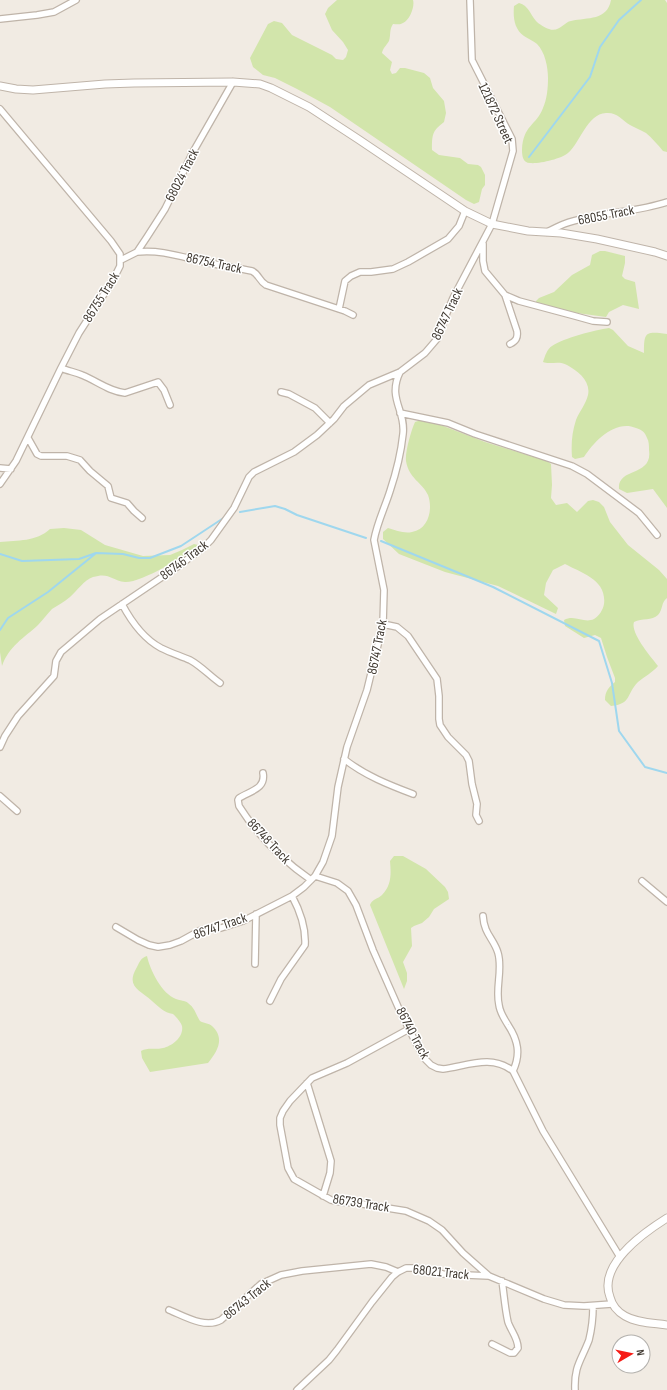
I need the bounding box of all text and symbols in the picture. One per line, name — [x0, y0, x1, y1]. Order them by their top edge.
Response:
street label: 121872 Street — [475, 80, 517, 146]
street label: 68024 Track — [161, 145, 203, 204]
street label: 68055 Track — [577, 201, 636, 229]
street label: 86754 Track — [185, 249, 244, 277]
street label: 86755 Track — [79, 268, 123, 325]
street label: 86747 Track — [428, 285, 467, 343]
street label: 86746 Track — [156, 536, 212, 584]
street label: 86747 Track — [363, 618, 391, 676]
street label: 86748 Track — [244, 815, 295, 868]
street label: 86747 Track — [191, 909, 250, 943]
street label: 86740 Track — [392, 1004, 434, 1062]
street label: 86739 Track — [332, 1190, 391, 1216]
street label: 68021 Track — [412, 1261, 470, 1283]
street label: 86743 Track — [220, 1274, 275, 1323]
north arrow — [611, 1334, 651, 1374]
text: N — [634, 1349, 647, 1357]

